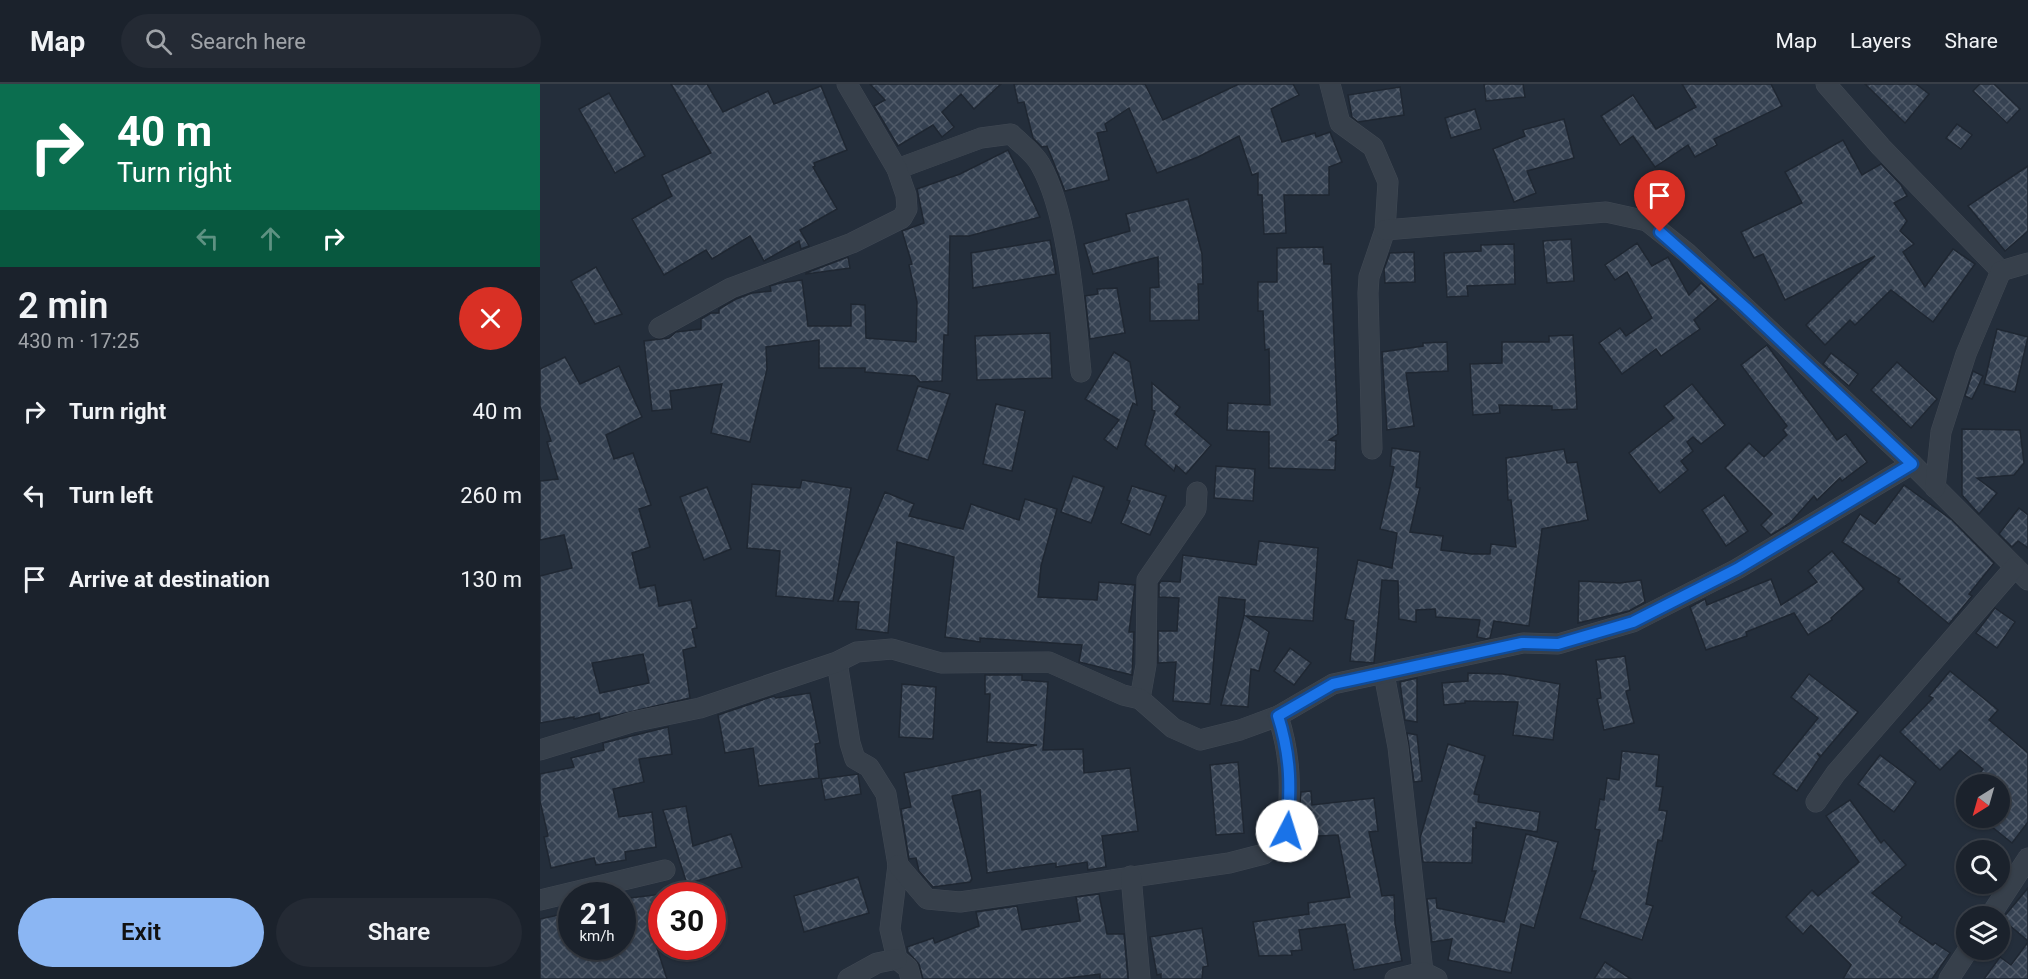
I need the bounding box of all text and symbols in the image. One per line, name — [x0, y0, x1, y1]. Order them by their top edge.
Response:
search box — [121, 14, 541, 68]
text: Map — [30, 25, 85, 58]
icon: search — [142, 25, 175, 58]
text: Search here — [190, 29, 306, 54]
text: Map — [1775, 29, 1817, 53]
text: Layers — [1850, 29, 1911, 53]
text: Share — [1944, 29, 1998, 53]
text: 40 m — [117, 107, 212, 156]
icon: right — [18, 108, 96, 186]
text: Turn right — [117, 157, 232, 189]
pin — [1634, 170, 1685, 232]
icon: arrive — [1643, 179, 1676, 212]
icon: left — [191, 222, 224, 255]
icon: ahead — [254, 222, 287, 255]
icon: right — [317, 222, 350, 255]
text: 2 min — [18, 285, 108, 327]
button: close — [459, 287, 522, 350]
text: 430 m · 17:25 — [18, 329, 139, 353]
icon: right — [18, 395, 51, 428]
text: Turn right — [69, 399, 166, 424]
text: 40 m — [473, 399, 522, 424]
icon: left — [18, 479, 51, 512]
text: Turn left — [69, 483, 153, 508]
text: 260 m — [460, 483, 522, 508]
icon: arrive — [18, 563, 51, 596]
text: Arrive at destination — [69, 567, 270, 592]
text: 130 m — [460, 567, 522, 592]
north arrow — [1956, 774, 2010, 828]
map controls — [1956, 774, 2010, 960]
position arrow — [1255, 799, 1319, 863]
button: search — [1956, 840, 2010, 894]
speed limit sign: 30 — [648, 882, 726, 960]
text: 21 — [580, 896, 614, 931]
button: Exit — [18, 898, 264, 967]
button: Share — [276, 898, 522, 967]
button: layers — [1956, 906, 2010, 960]
text: km/h — [579, 927, 615, 945]

